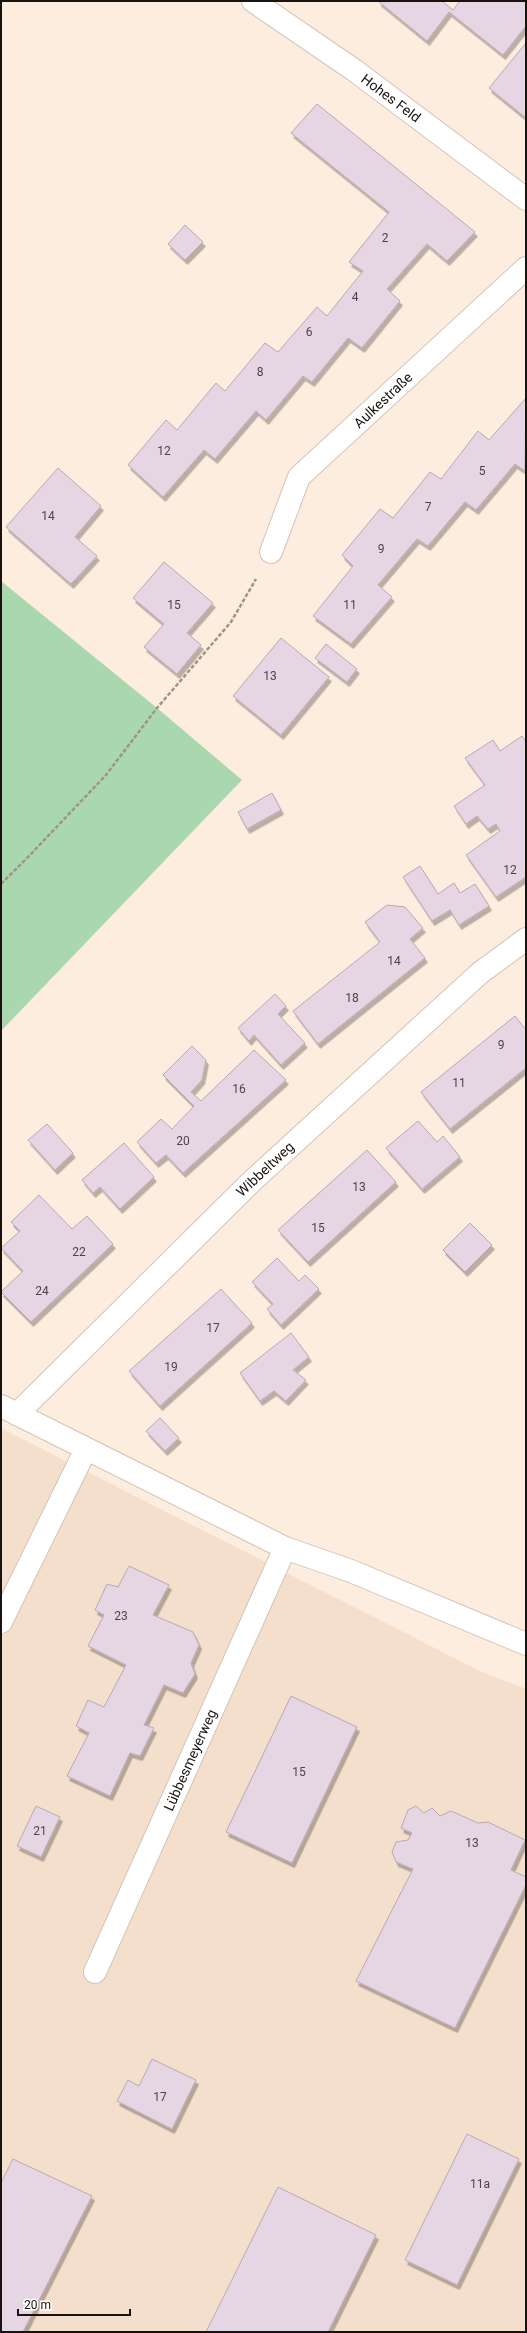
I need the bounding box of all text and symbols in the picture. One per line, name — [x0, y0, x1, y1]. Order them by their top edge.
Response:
street label: Hohes Feld — [358, 71, 424, 125]
house number: 2 — [382, 231, 389, 245]
house number: 4 — [352, 290, 359, 304]
house number: 6 — [306, 325, 313, 339]
house number: 8 — [257, 365, 264, 379]
street label: Aulkestraße — [350, 369, 416, 431]
house number: 12 — [157, 444, 171, 458]
house number: 5 — [479, 464, 486, 478]
house number: 7 — [425, 500, 432, 514]
house number: 14 — [41, 509, 55, 523]
house number: 9 — [378, 542, 384, 556]
house number: 15 — [167, 598, 181, 612]
house number: 11 — [343, 598, 357, 612]
house number: 13 — [263, 669, 277, 683]
house number: 12 — [503, 863, 517, 877]
house number: 14 — [387, 954, 401, 968]
house number: 18 — [345, 991, 359, 1005]
house number: 9 — [498, 1038, 504, 1052]
house number: 11 — [452, 1076, 466, 1090]
house number: 16 — [232, 1082, 246, 1096]
house number: 20 — [176, 1134, 190, 1148]
street label: Wibbeltweg — [233, 1138, 297, 1200]
house number: 13 — [352, 1180, 366, 1194]
house number: 15 — [311, 1221, 325, 1235]
house number: 22 — [72, 1245, 86, 1259]
house number: 24 — [35, 1284, 49, 1298]
house number: 17 — [206, 1321, 220, 1335]
house number: 19 — [164, 1360, 178, 1374]
house number: 23 — [114, 1609, 128, 1623]
street label: Lübbesmeyerweg — [160, 1707, 220, 1813]
house number: 15 — [292, 1765, 306, 1779]
house number: 21 — [33, 1824, 47, 1838]
house number: 13 — [465, 1836, 479, 1850]
house number: 17 — [153, 2090, 167, 2104]
house number: 11a — [470, 2177, 490, 2191]
scale bar — [18, 2291, 130, 2317]
text: 20 m — [24, 2298, 51, 2312]

